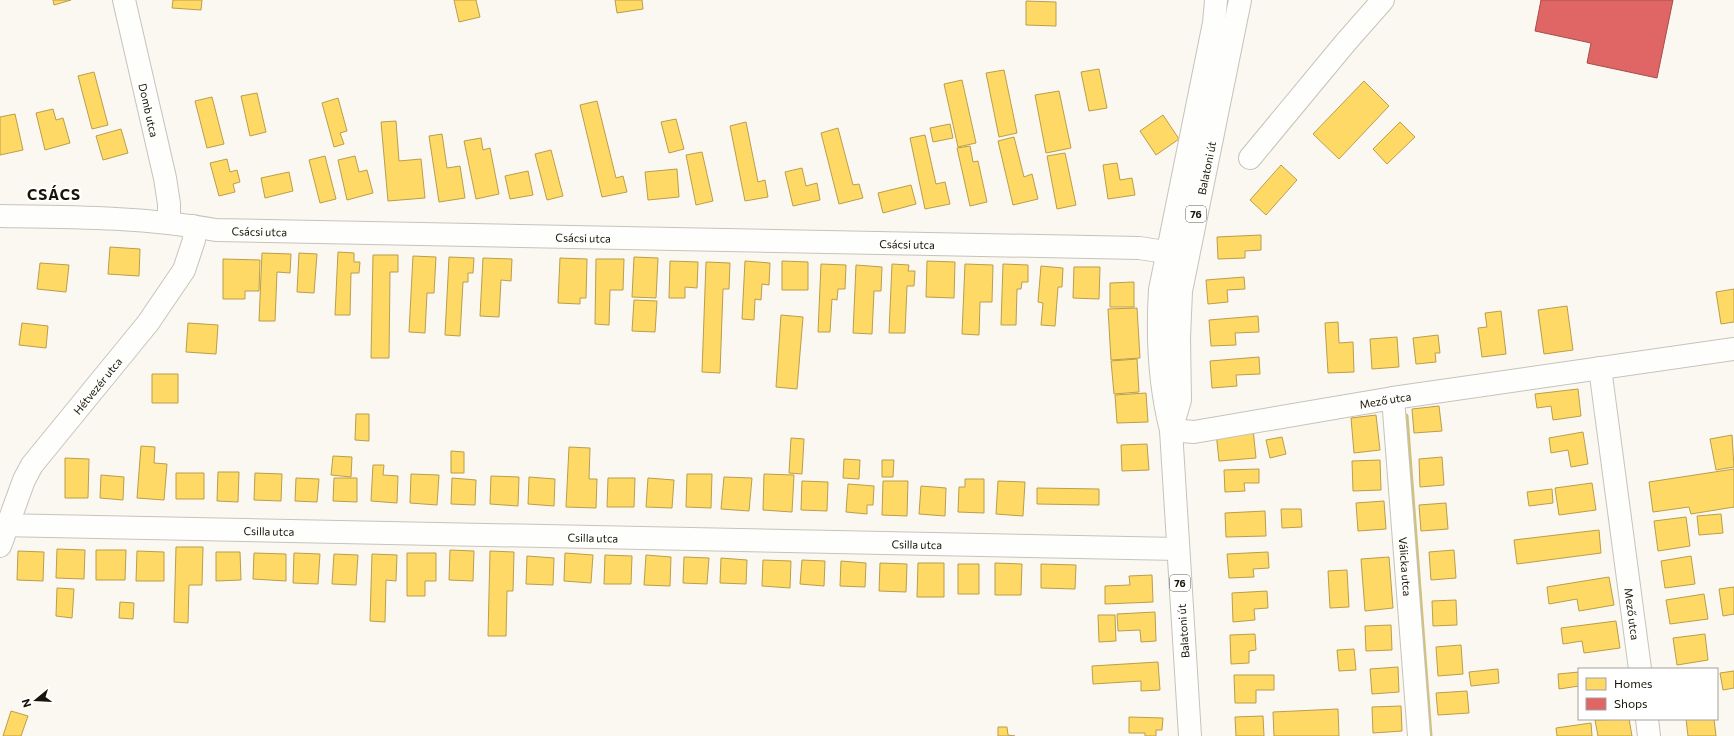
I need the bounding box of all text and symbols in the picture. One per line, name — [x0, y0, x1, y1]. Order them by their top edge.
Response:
street label: Domb utca — [137, 82, 162, 138]
street label: Balatoni út — [1194, 139, 1218, 196]
district label: CSÁCS — [27, 185, 81, 203]
road number: 76 — [1186, 206, 1206, 222]
street label: Csácsi utca — [231, 224, 287, 238]
street label: Csácsi utca — [555, 230, 611, 244]
street label: Csácsi utca — [879, 236, 935, 251]
street label: Hétvezér utca — [70, 354, 124, 416]
street label: Mező utca — [1358, 389, 1412, 410]
street label: Csilla utca — [243, 523, 294, 537]
street label: Csilla utca — [567, 530, 618, 544]
street label: Válicka utca — [1397, 536, 1415, 597]
street label: Csilla utca — [891, 537, 942, 551]
road number: 76 — [1170, 575, 1190, 591]
street label: Mező utca — [1623, 587, 1643, 641]
street label: Balatoni út — [1175, 603, 1191, 659]
legend — [1578, 668, 1718, 720]
text: Homes — [1614, 676, 1652, 690]
north arrow — [16, 680, 56, 720]
text: Shops — [1614, 696, 1648, 710]
text: N — [19, 697, 33, 709]

